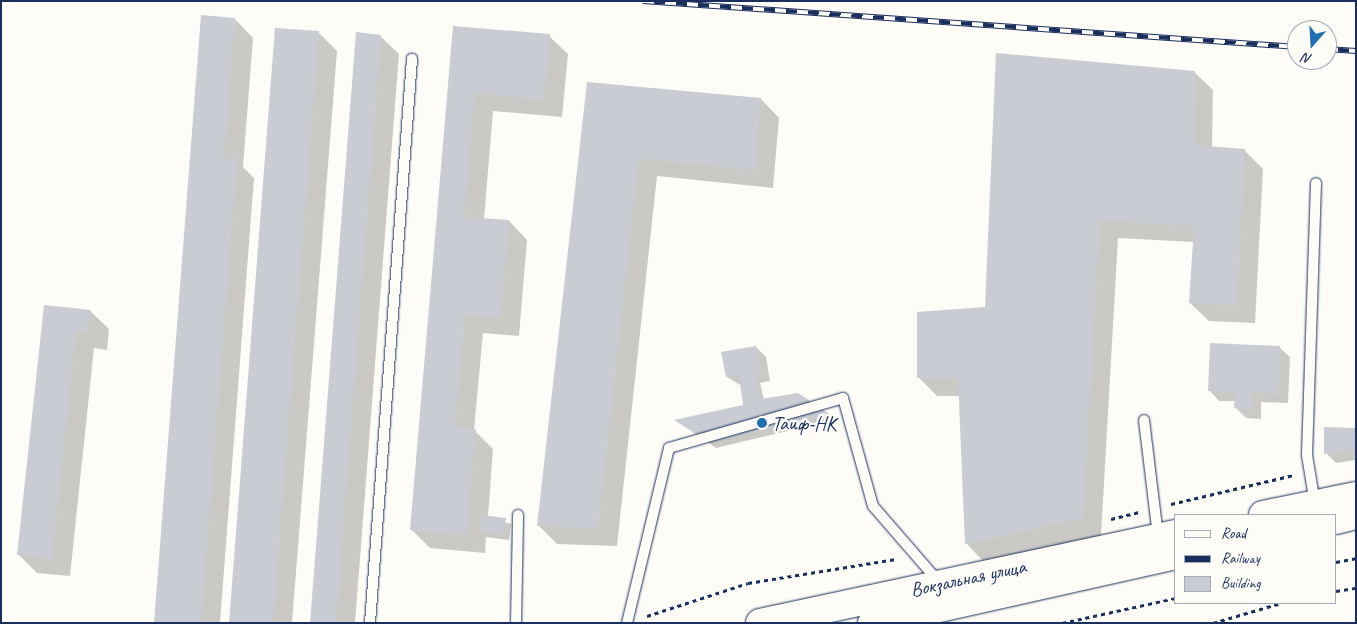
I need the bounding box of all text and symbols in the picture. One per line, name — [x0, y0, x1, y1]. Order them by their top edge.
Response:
north arrow — [1287, 20, 1337, 70]
text: N — [1300, 49, 1314, 68]
place label: Таиф-НК — [772, 411, 836, 435]
marker: Таиф-НК — [756, 417, 768, 429]
legend — [1174, 514, 1337, 604]
text: Road — [1221, 524, 1246, 543]
text: Railway — [1221, 549, 1260, 568]
street label: Вокзальная улица — [908, 554, 1028, 602]
text: Building — [1221, 574, 1260, 593]

